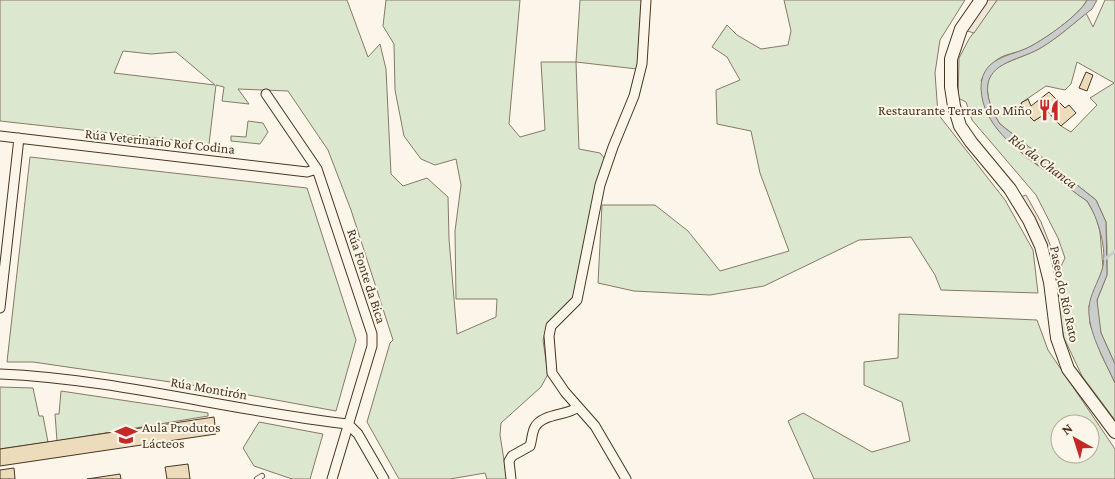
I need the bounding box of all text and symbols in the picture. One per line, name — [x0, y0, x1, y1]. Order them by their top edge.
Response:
restaurant icon: Restaurante Terras do Miño — [1036, 97, 1062, 123]
place label: Restaurante Terras do Miño — [878, 102, 1032, 118]
street label: Rúa Veterinario Rof Codina — [84, 125, 236, 157]
water label: Río da Chanca — [1006, 130, 1080, 192]
street label: Rúa Fonte da Bica — [344, 227, 390, 326]
street label: Paseo do Río Rato — [1047, 244, 1083, 344]
street label: Rúa Montirón — [169, 373, 249, 403]
north arrow — [1050, 414, 1100, 464]
place label: Aula Produtos Lácteos — [142, 419, 220, 451]
text: N — [1058, 419, 1076, 438]
school or university icon: Aula Produtos Lácteos — [113, 422, 139, 448]

